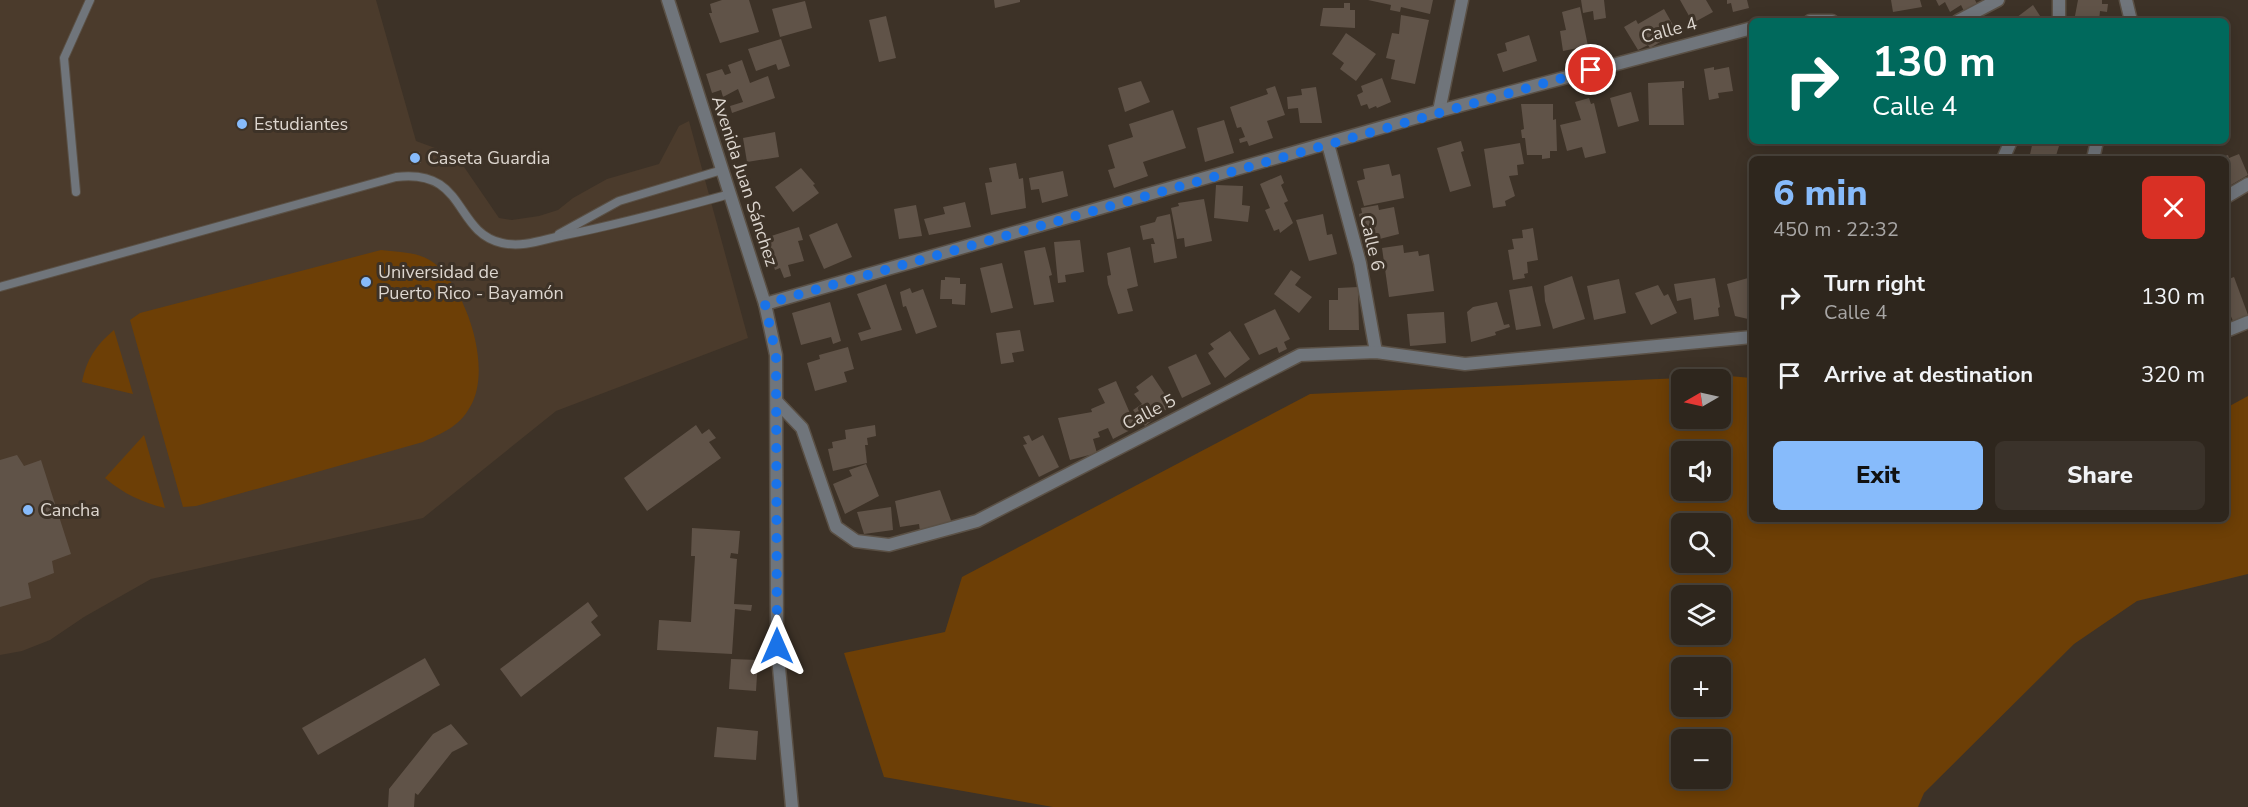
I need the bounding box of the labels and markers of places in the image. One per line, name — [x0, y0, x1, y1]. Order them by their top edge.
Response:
pin — [1565, 44, 1616, 95]
place label: Estudiantes — [254, 112, 348, 136]
marker: Estudiantes — [235, 117, 249, 131]
place label: Caseta Guardia — [427, 146, 550, 170]
marker: Caseta Guardia — [408, 151, 422, 165]
place label: Universidad de Puerto Rico - Bayamón — [378, 260, 564, 305]
marker: Universidad de Puerto Rico - Bayamón — [359, 275, 373, 289]
place label: Cancha — [40, 498, 100, 522]
marker: Cancha — [21, 503, 35, 517]

